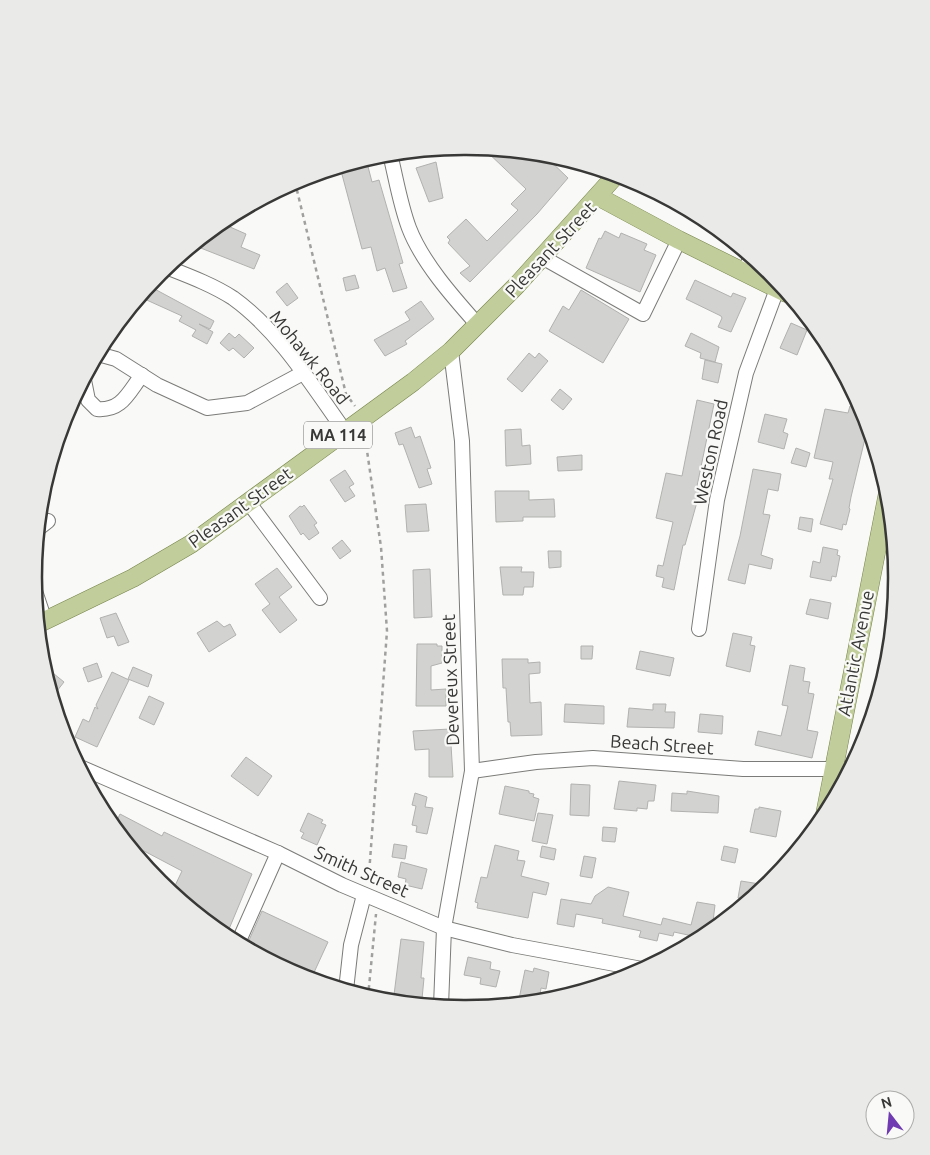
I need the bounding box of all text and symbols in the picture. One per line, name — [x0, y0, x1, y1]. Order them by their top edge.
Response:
street label: Pleasant Street — [501, 197, 599, 301]
street label: Mohawk Road — [266, 306, 354, 408]
street label: Weston Road — [689, 397, 731, 507]
road number: MA 114 — [304, 422, 372, 448]
street label: Pleasant Street — [184, 463, 296, 551]
street label: Atlantic Avenue — [833, 588, 877, 718]
street label: Devereux Street — [438, 614, 462, 746]
street label: Beach Street — [610, 730, 714, 758]
street label: Smith Street — [312, 841, 412, 901]
north arrow — [865, 1090, 915, 1140]
text: N — [879, 1093, 894, 1112]

